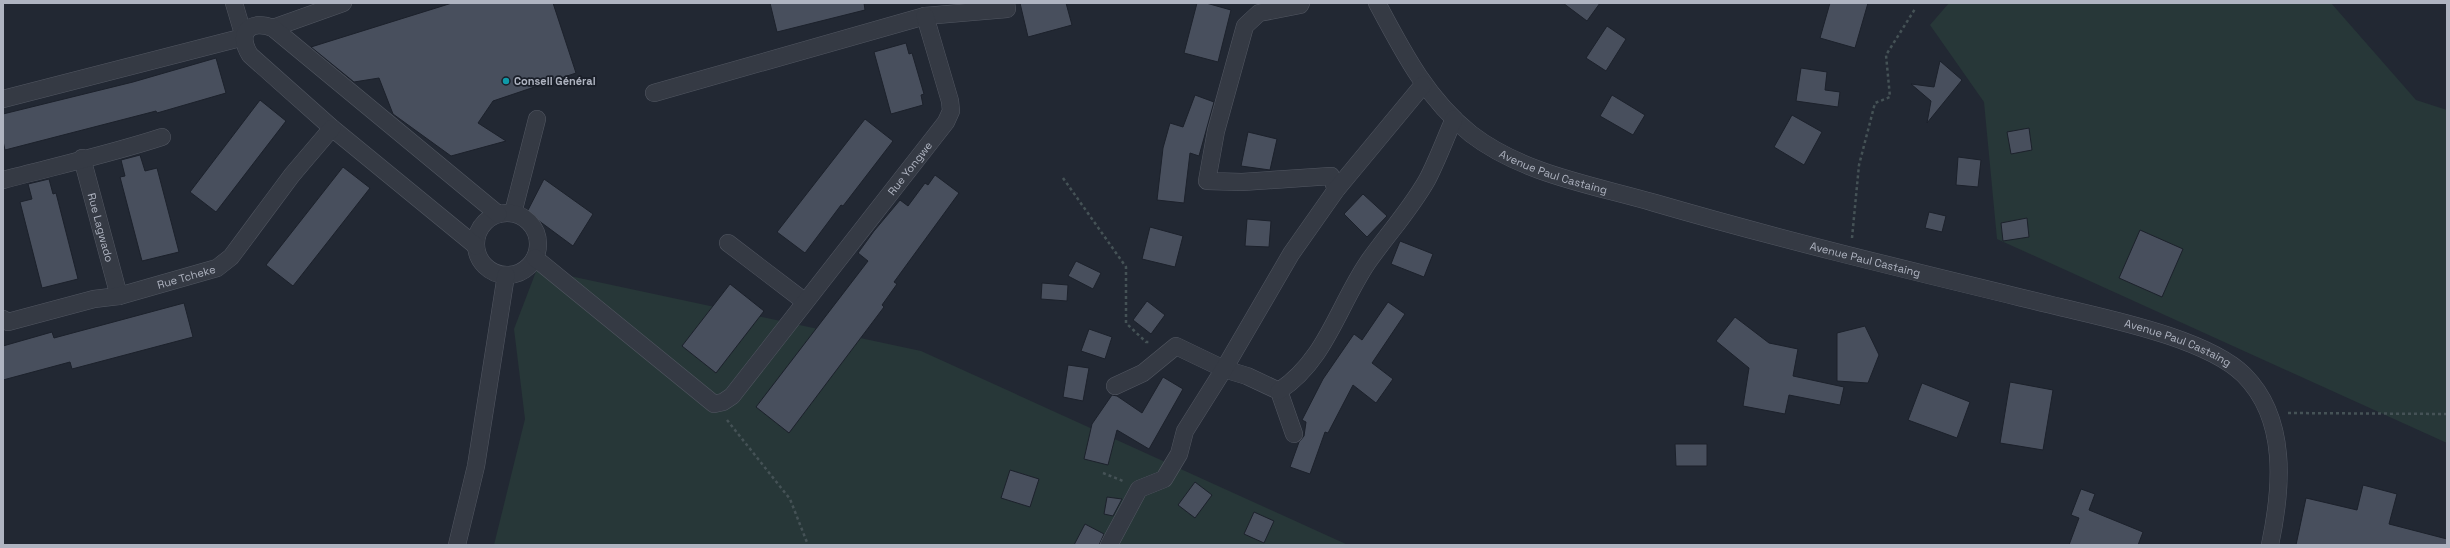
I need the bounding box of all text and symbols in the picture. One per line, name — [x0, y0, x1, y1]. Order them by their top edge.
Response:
place label: Conseil Général — [514, 74, 596, 88]
marker: Conseil Général — [501, 76, 511, 86]
street label: Rue Yongwe — [885, 139, 935, 198]
street label: Avenue Paul Castaing — [1497, 147, 1609, 197]
street label: Rue Lagwado — [85, 191, 117, 264]
street label: Avenue Paul Castaing — [1808, 239, 1922, 280]
street label: Rue Tcheke — [155, 262, 217, 292]
street label: Avenue Paul Castaing — [2123, 316, 2234, 370]

